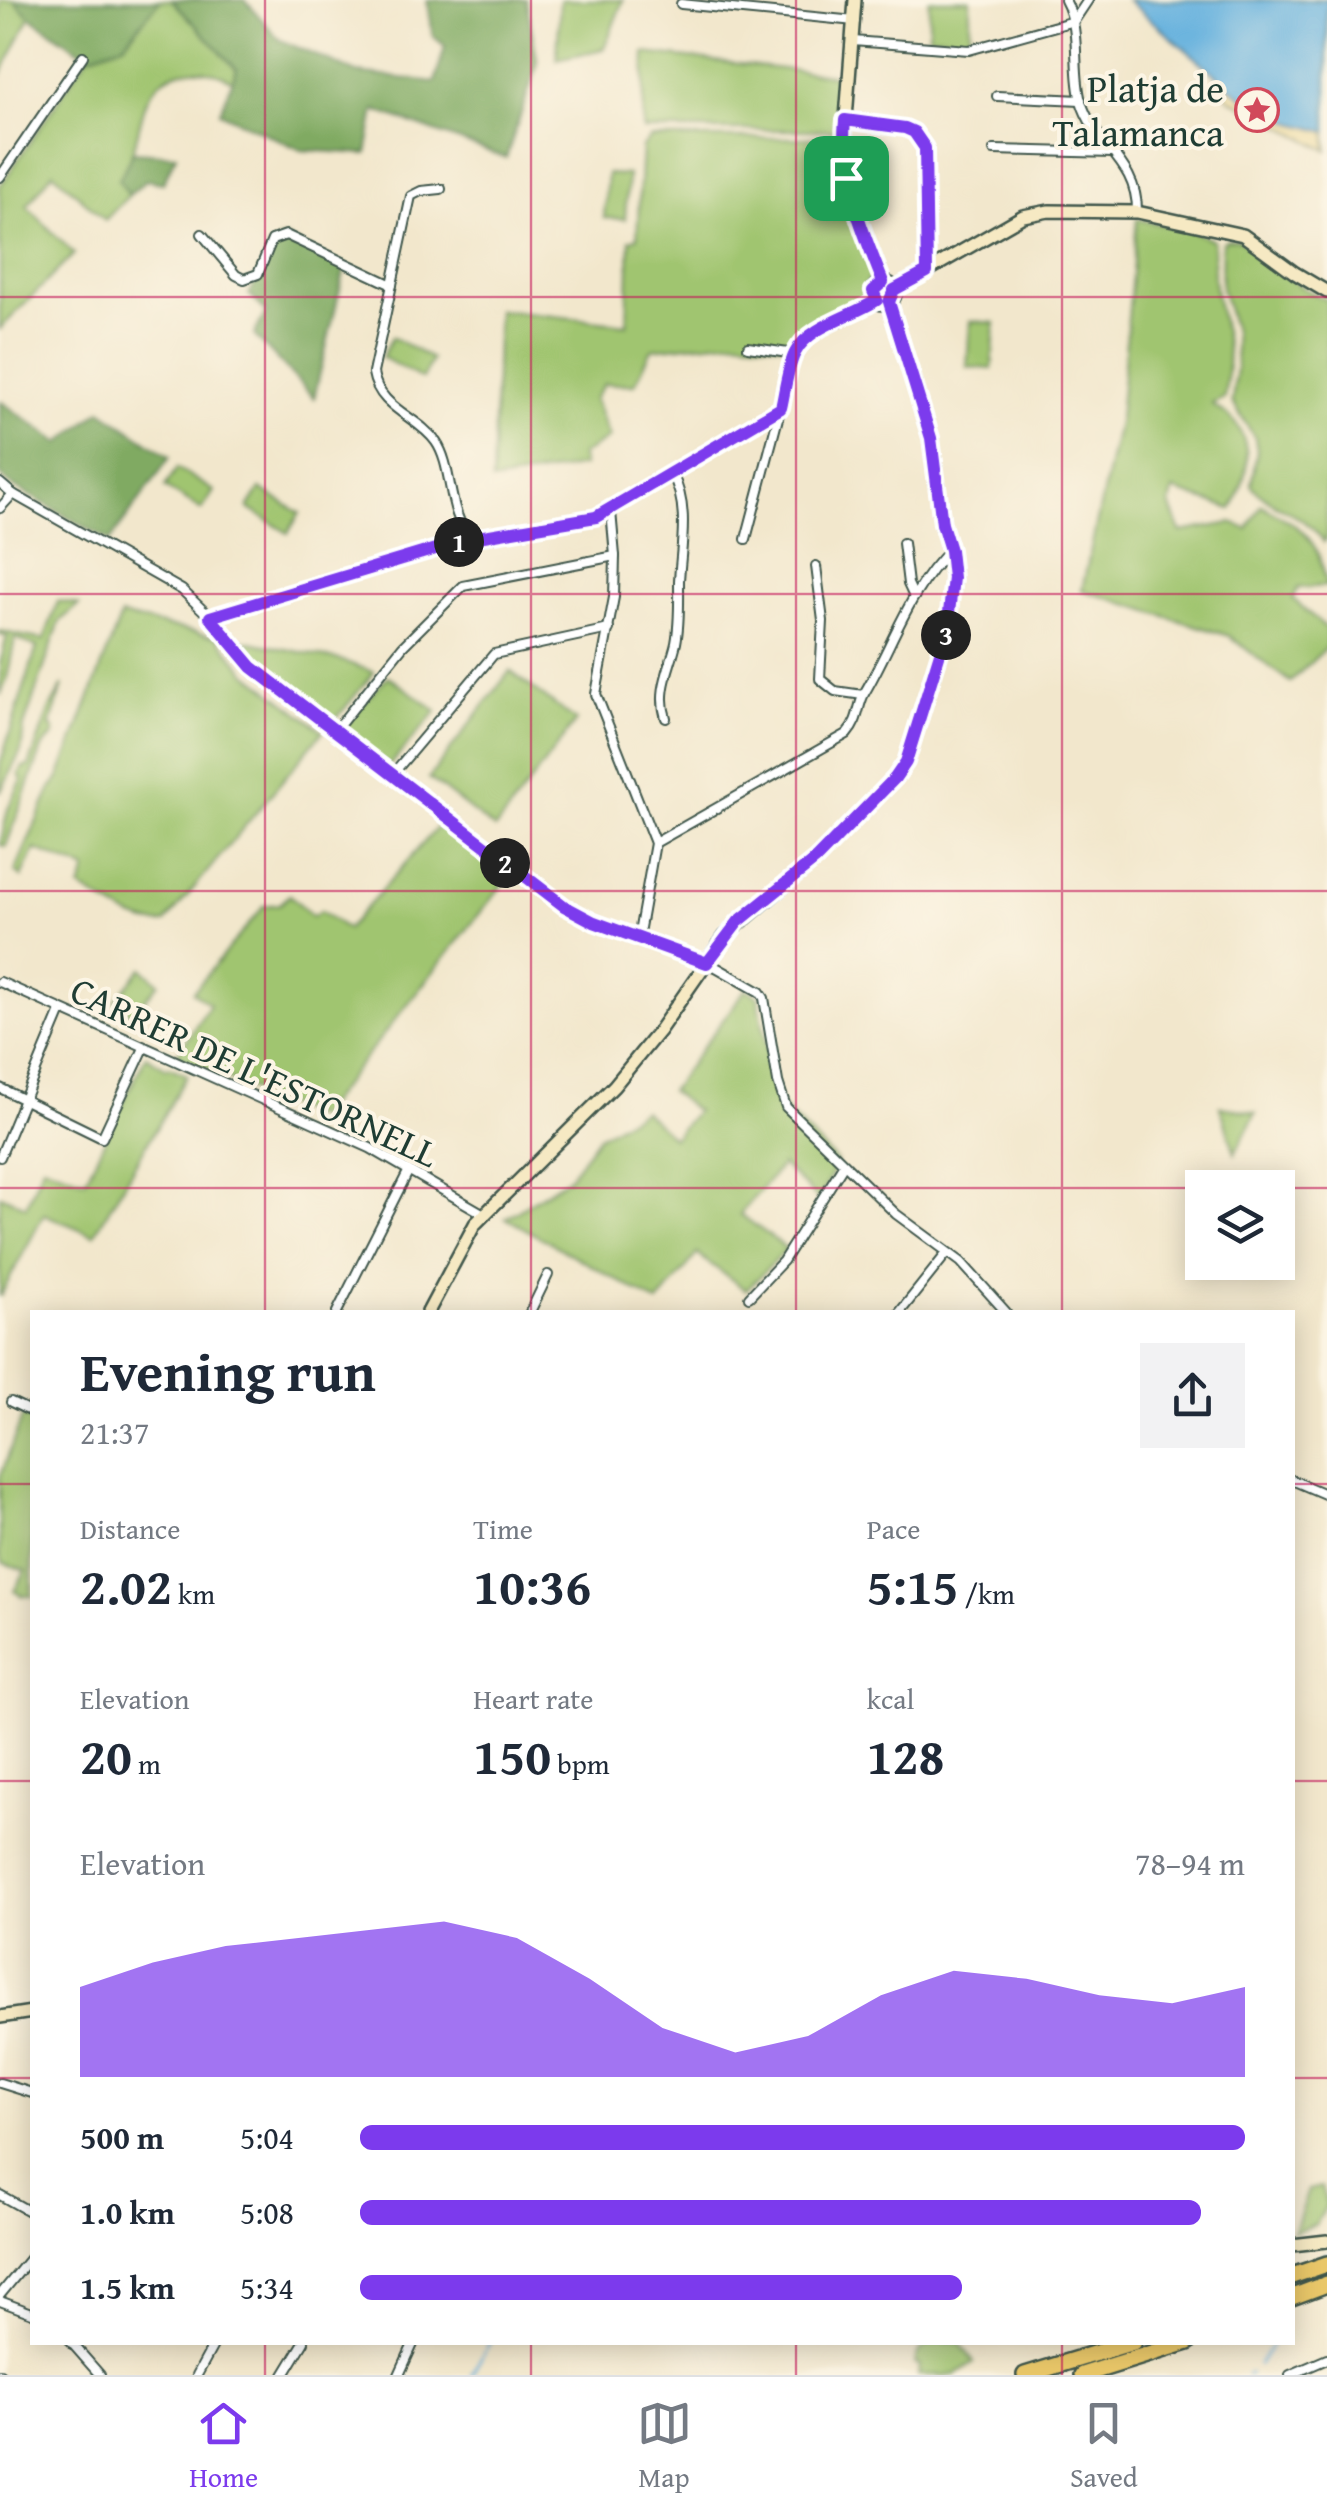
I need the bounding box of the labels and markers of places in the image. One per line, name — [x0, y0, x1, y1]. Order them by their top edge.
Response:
place label: Platja de Talamanca — [1052, 60, 1224, 160]
place icon: Platja de Talamanca — [1234, 87, 1280, 133]
pin — [804, 136, 889, 221]
pin: 1 — [434, 517, 484, 567]
pin: 3 — [921, 610, 971, 660]
pin: 2 — [480, 838, 530, 888]

